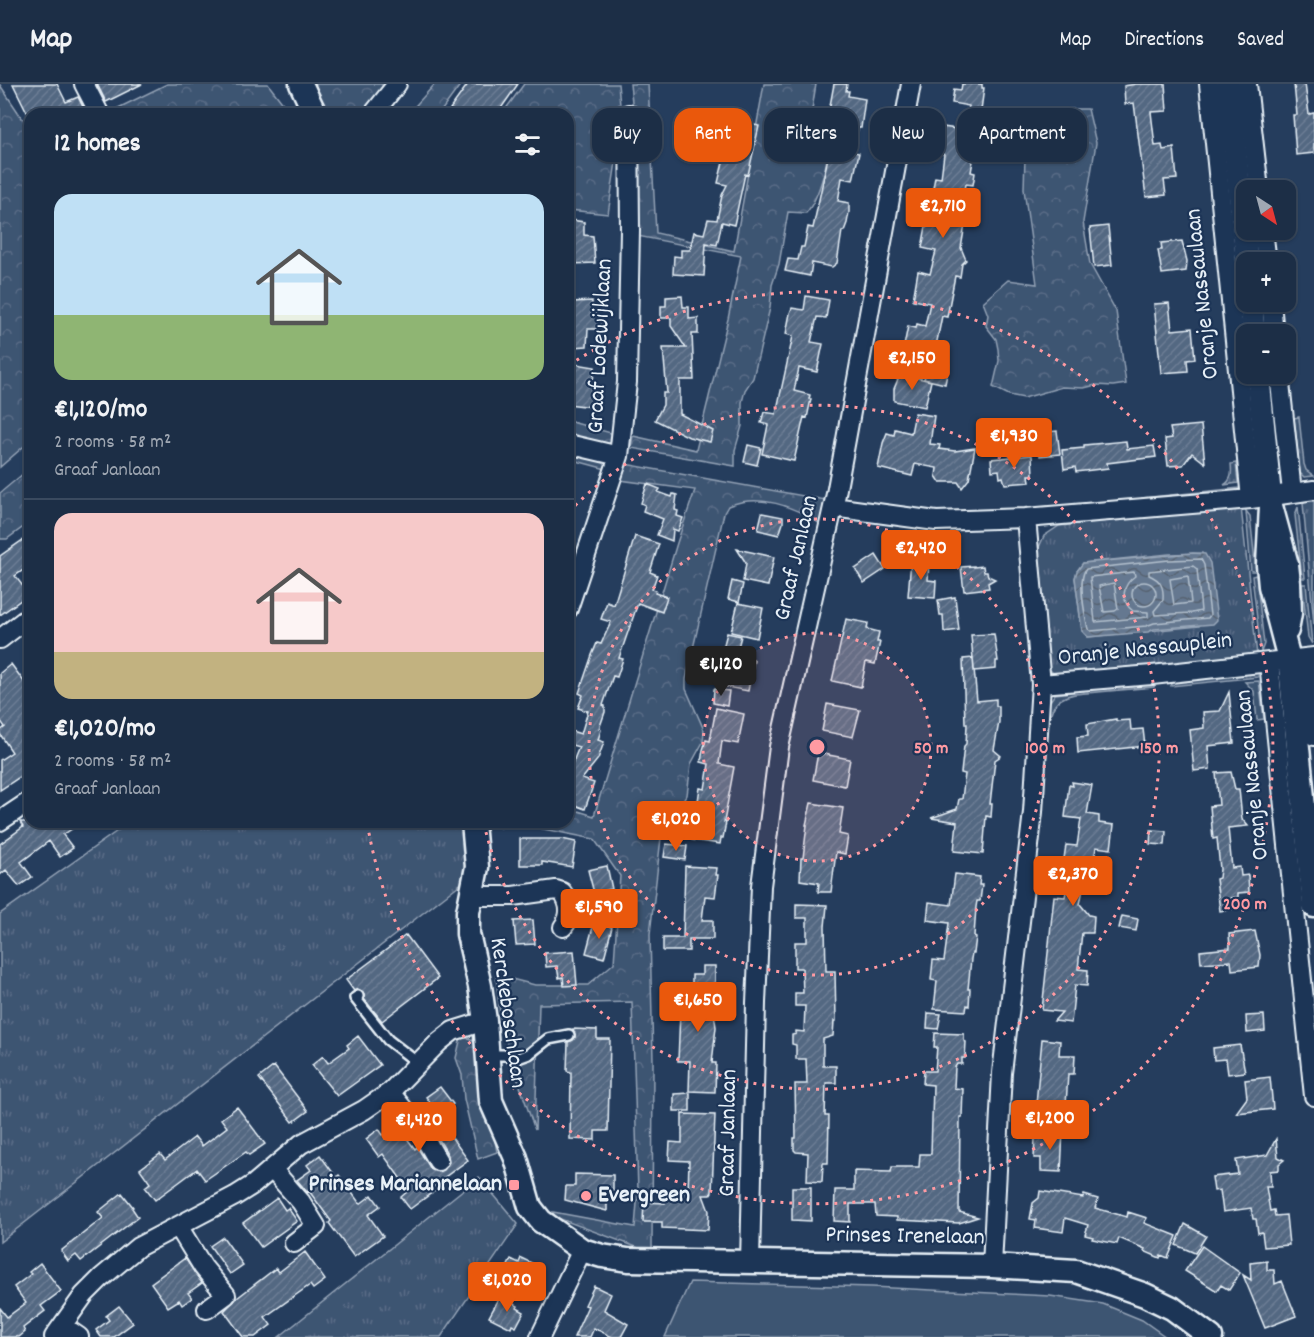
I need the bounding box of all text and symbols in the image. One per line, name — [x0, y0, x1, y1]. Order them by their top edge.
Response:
text: Map — [30, 21, 72, 61]
text: Map — [1060, 26, 1091, 56]
text: Directions — [1124, 26, 1204, 56]
text: Saved — [1237, 26, 1284, 56]
chip: Buy — [592, 108, 662, 162]
chip: Rent — [674, 108, 752, 162]
chip: Filters — [764, 108, 858, 162]
chip: New — [870, 108, 945, 162]
chip: Apartment — [957, 108, 1087, 162]
text: 12 homes — [54, 126, 141, 163]
icon: filters — [511, 128, 544, 161]
north arrow — [1236, 180, 1296, 240]
map controls — [1236, 180, 1296, 384]
pin: €2,710 — [894, 188, 992, 239]
text: €2,710 — [920, 193, 966, 221]
street label: Oranje Nassaulaan — [1177, 207, 1229, 381]
icon: home — [245, 233, 353, 341]
button: + — [1236, 252, 1296, 312]
street label: Graaf Lodewijklaan — [579, 258, 623, 434]
button: − — [1236, 324, 1296, 384]
pin: €2,150 — [863, 340, 961, 391]
text: €2,150 — [888, 345, 936, 373]
text: €1,120/mo — [54, 392, 147, 429]
pin: €1,930 — [965, 418, 1063, 469]
text: €1,930 — [990, 423, 1038, 451]
text: 2 rooms · 58 m² — [54, 429, 171, 457]
text: Graaf Janlaan — [54, 457, 161, 485]
street label: Graaf Janlaan — [766, 492, 828, 624]
pin: €2,420 — [872, 530, 970, 581]
text: €2,420 — [895, 535, 947, 563]
icon: home — [245, 552, 353, 660]
street label: Oranje Nassauplein — [1056, 624, 1234, 676]
pin: €1,120 — [672, 646, 770, 697]
text: €1,120 — [699, 651, 743, 679]
street label: Oranje Nassaulaan — [1227, 688, 1279, 862]
text: €1,020/mo — [54, 711, 156, 748]
centre of rings — [807, 737, 827, 757]
text: 50 m — [914, 737, 948, 762]
text: 100 m — [1025, 737, 1065, 762]
text: 150 m — [1140, 737, 1178, 762]
text: 2 rooms · 58 m² — [54, 748, 171, 776]
text: Graaf Janlaan — [54, 776, 161, 804]
pin: €1,020 — [627, 801, 725, 852]
text: €1,020 — [651, 806, 701, 834]
pin: €2,370 — [1024, 856, 1122, 907]
text: €2,370 — [1047, 861, 1099, 889]
pin: €1,590 — [550, 889, 648, 940]
text: 200 m — [1223, 893, 1267, 918]
text: €1,590 — [575, 894, 623, 922]
street label: Kerckeboschlaan — [480, 936, 534, 1090]
pin: €1,650 — [649, 982, 747, 1033]
text: €1,650 — [673, 987, 723, 1015]
street label: Graaf Janlaan — [711, 1069, 747, 1197]
pin: €1,200 — [1001, 1100, 1099, 1151]
pin: €1,420 — [370, 1102, 468, 1153]
text: €1,200 — [1025, 1105, 1075, 1133]
text: €1,420 — [395, 1107, 443, 1135]
place label: Prinses Mariannelaan — [309, 1168, 502, 1202]
marker: Prinses Mariannelaan — [507, 1178, 521, 1192]
place label: Evergreen — [598, 1179, 690, 1213]
marker: Evergreen — [579, 1189, 593, 1203]
street label: Prinses Irenelaan — [825, 1219, 985, 1255]
pin: €1,020 — [458, 1262, 556, 1313]
text: €1,020 — [482, 1267, 532, 1295]

